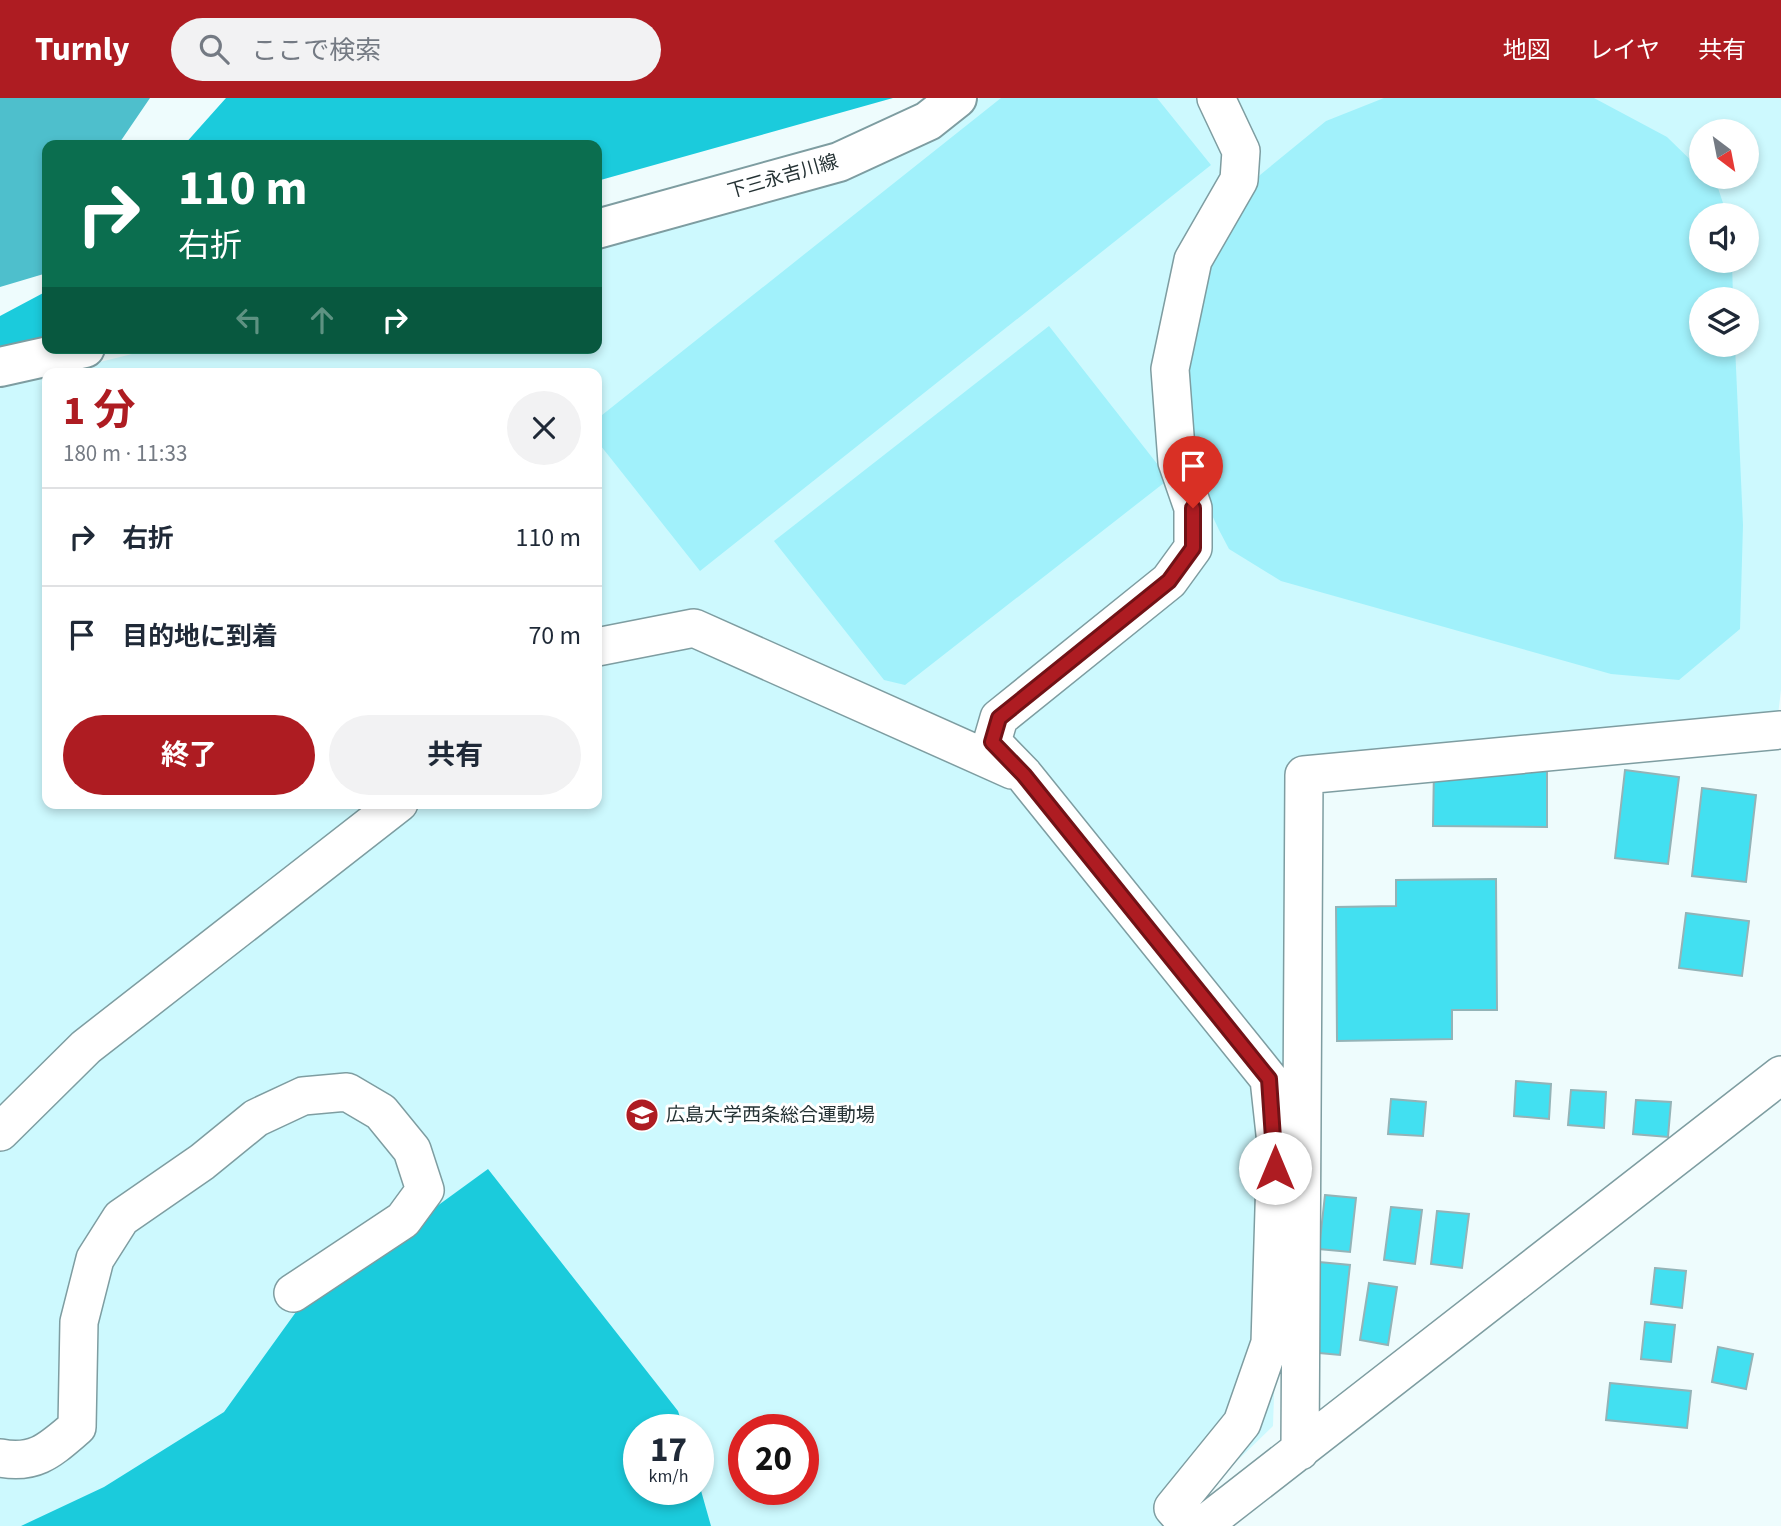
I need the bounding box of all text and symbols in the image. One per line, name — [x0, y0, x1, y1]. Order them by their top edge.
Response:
search box — [171, 18, 661, 81]
text: Turnly — [35, 26, 129, 73]
icon: search — [195, 30, 233, 68]
text: ここで検索 — [251, 32, 381, 69]
text: 地図 — [1503, 33, 1551, 68]
text: レイヤ — [1589, 33, 1660, 68]
text: 共有 — [1698, 33, 1746, 68]
north arrow — [1689, 119, 1759, 189]
map controls — [1689, 119, 1759, 357]
street label: 下三永吉川線 — [724, 148, 842, 206]
text: 110 m — [178, 154, 307, 224]
icon: right — [63, 168, 154, 259]
button: sound — [1689, 203, 1759, 273]
text: 右折 — [178, 223, 242, 269]
button: layers — [1689, 287, 1759, 357]
icon: left — [230, 301, 268, 339]
icon: ahead — [303, 301, 341, 339]
icon: right — [376, 301, 414, 339]
text: 1 分 — [63, 381, 136, 441]
button: close — [507, 391, 581, 465]
pin — [1163, 436, 1223, 508]
text: 180 m · 11:33 — [63, 437, 187, 470]
icon: arrive — [1174, 447, 1212, 485]
icon: right — [63, 518, 101, 556]
text: 110 m — [515, 519, 581, 556]
text: 右折 — [122, 520, 174, 557]
icon: arrive — [63, 616, 101, 654]
text: 70 m — [528, 617, 581, 654]
text: 目的地に到着 — [122, 618, 278, 655]
button: 終了 — [63, 715, 315, 795]
button: 共有 — [329, 715, 581, 795]
school or university icon: 広島大学西条総合運動場 — [623, 1096, 661, 1134]
place label: 広島大学西条総合運動場 — [666, 1102, 875, 1129]
position arrow — [1238, 1131, 1312, 1205]
speed limit sign: 20 — [728, 1414, 819, 1505]
text: 17 — [650, 1425, 687, 1475]
text: km/h — [649, 1464, 688, 1489]

